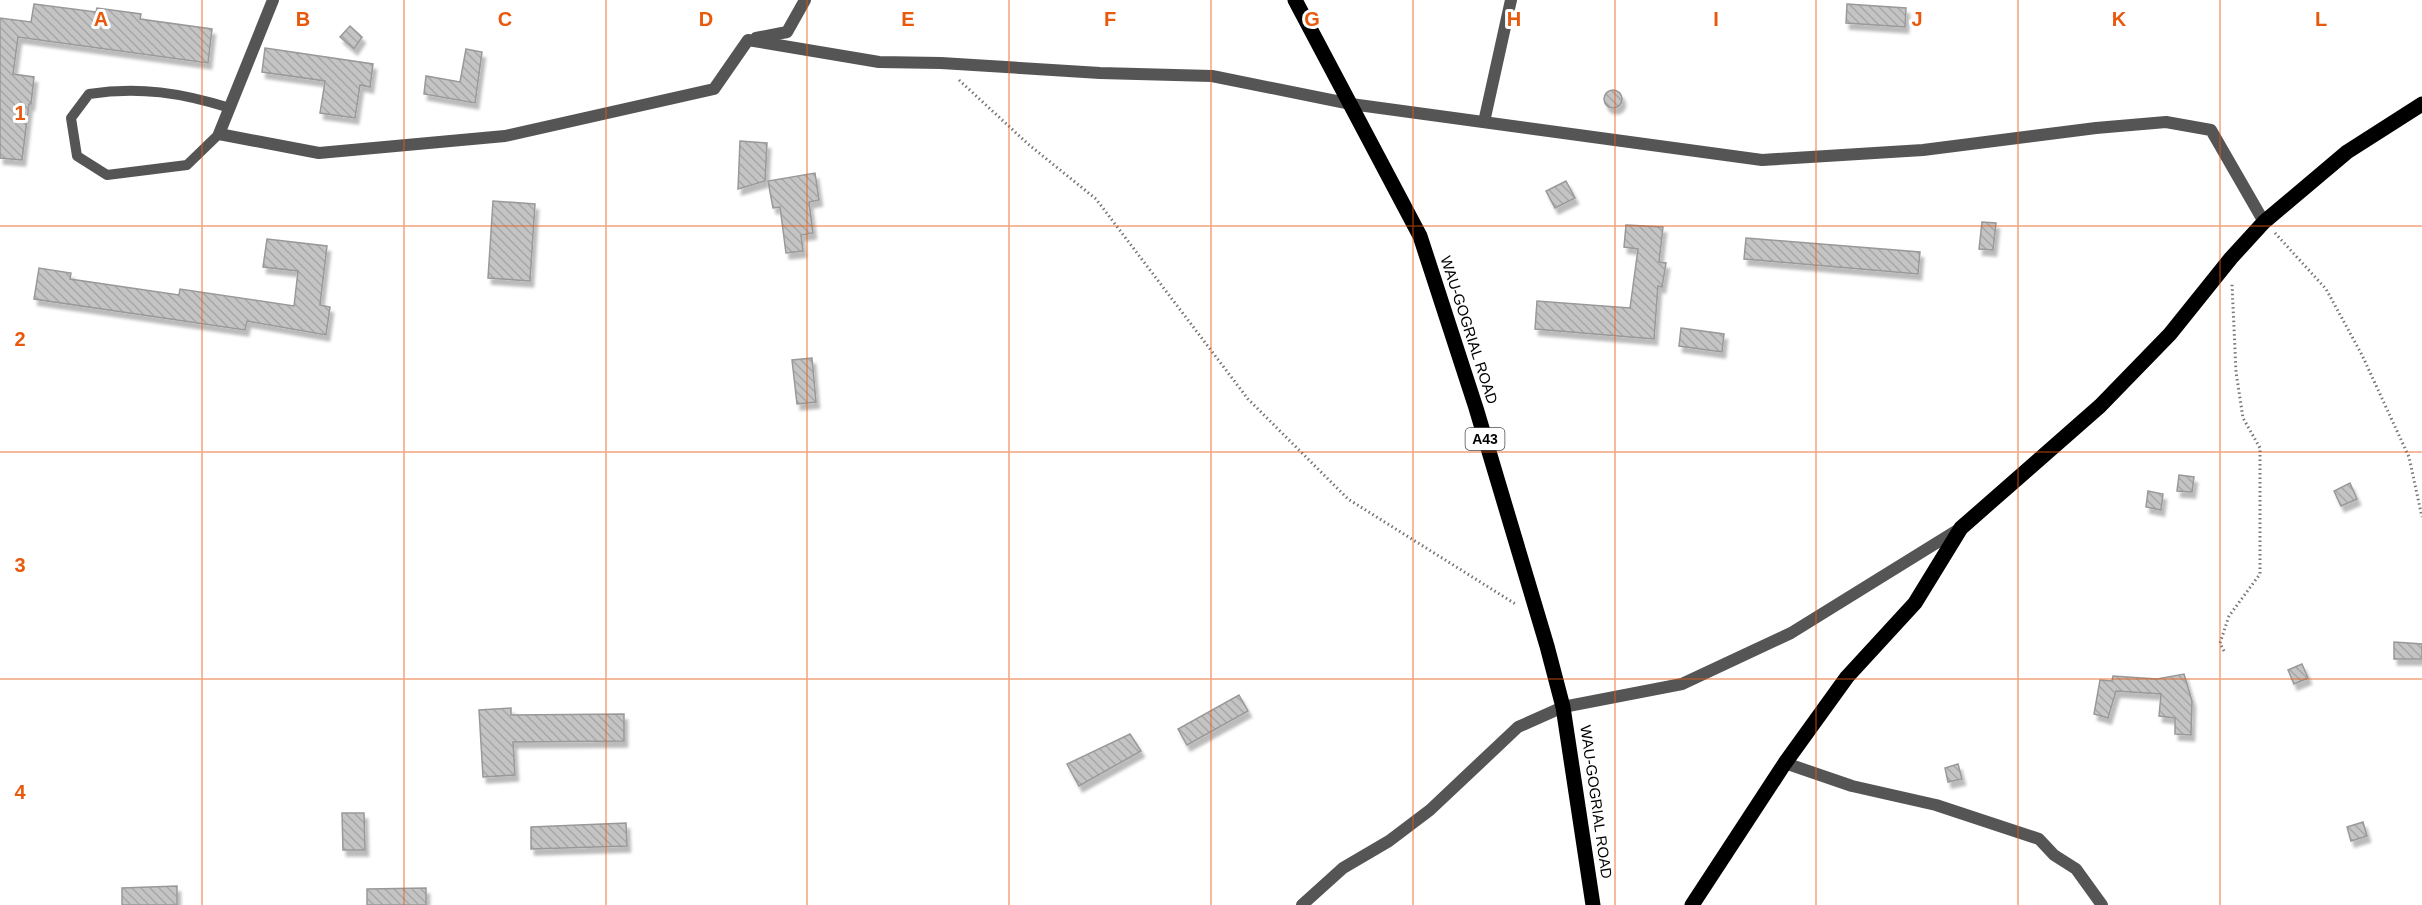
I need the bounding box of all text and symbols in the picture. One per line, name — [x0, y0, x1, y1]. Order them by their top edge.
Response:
text: A — [94, 8, 108, 30]
text: B — [296, 8, 310, 30]
text: C — [498, 8, 512, 30]
text: D — [699, 8, 713, 30]
text: E — [901, 8, 915, 30]
text: F — [1104, 8, 1116, 30]
text: G — [1304, 8, 1320, 30]
text: H — [1507, 8, 1521, 30]
text: I — [1713, 8, 1719, 30]
text: J — [1911, 8, 1923, 30]
text: K — [2112, 8, 2127, 30]
text: L — [2315, 8, 2327, 30]
text: 1 — [14, 102, 26, 124]
street label: WAU-GOGRIAL ROAD — [1437, 254, 1502, 406]
text: 2 — [14, 328, 26, 350]
road number: A43 — [1466, 428, 1504, 450]
text: 3 — [14, 554, 26, 576]
street label: WAU-GOGRIAL ROAD — [1577, 724, 1616, 880]
text: 4 — [14, 781, 26, 803]

